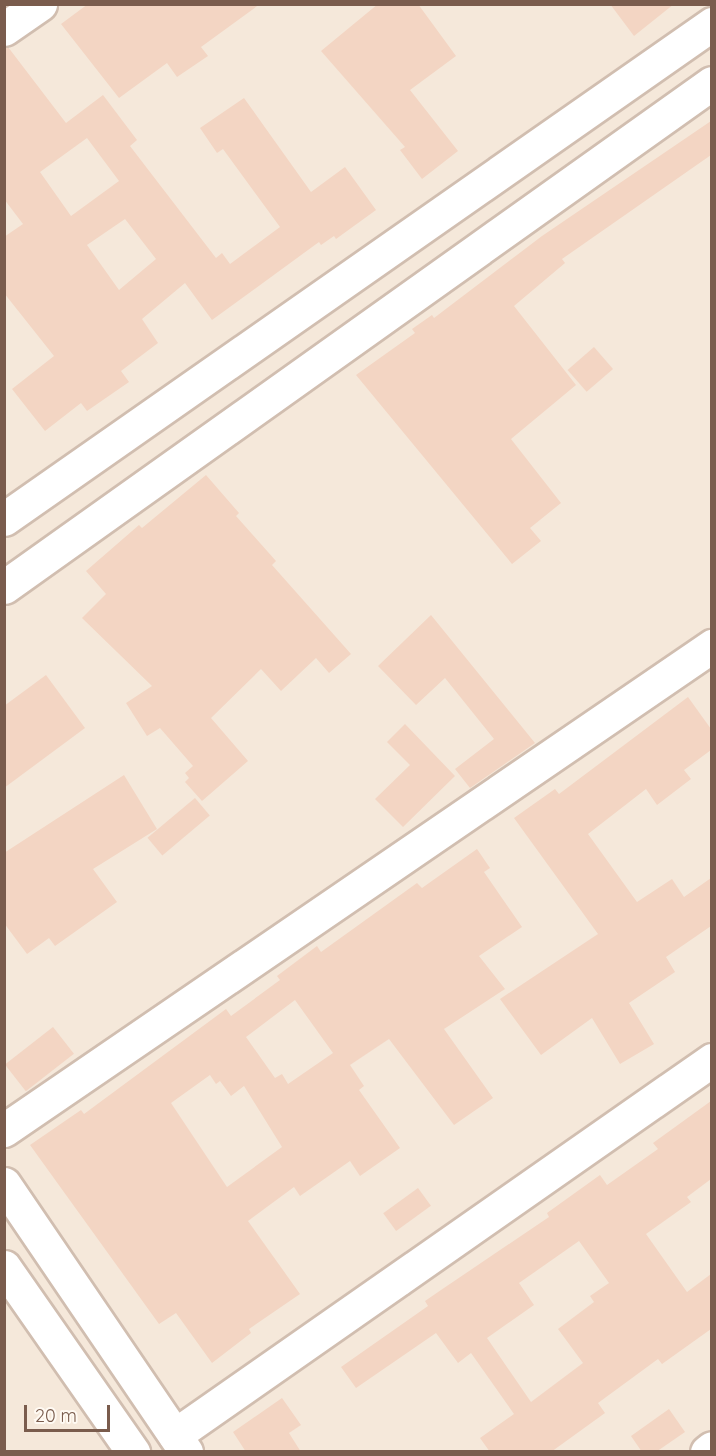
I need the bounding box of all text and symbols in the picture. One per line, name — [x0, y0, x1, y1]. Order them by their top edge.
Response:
scale bar — [27, 1393, 112, 1431]
text: 20 m — [35, 1404, 77, 1427]

